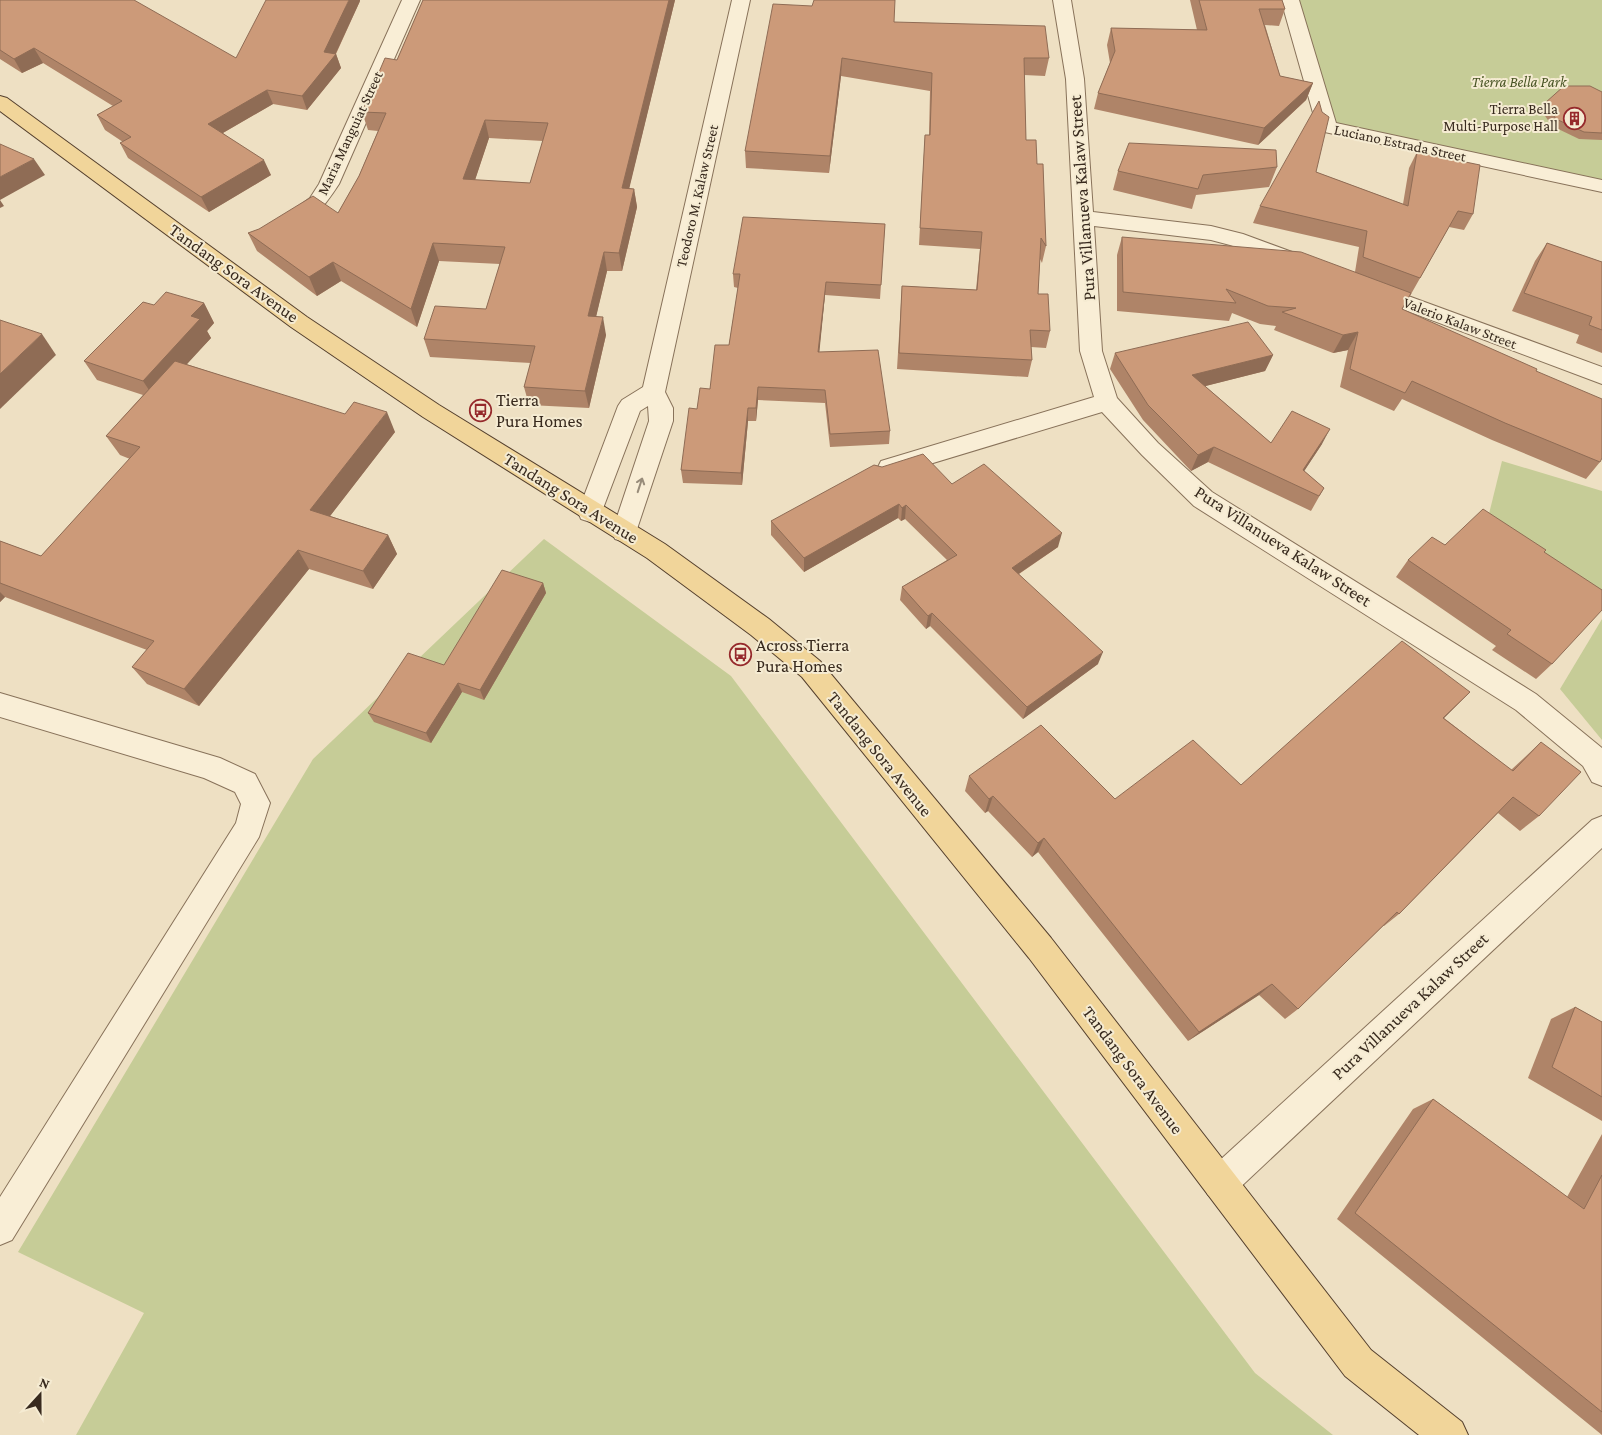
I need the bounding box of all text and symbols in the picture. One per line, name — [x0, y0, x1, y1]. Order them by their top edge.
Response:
street label: Maria Manguiat Street — [314, 68, 387, 198]
park label: Tierra Bella Park — [1472, 74, 1568, 90]
street label: Pura Villanueva Kalaw Street — [1065, 94, 1099, 301]
place label: Tierra Bella Multi-Purpose Hall — [1443, 101, 1558, 135]
building icon: Tierra Bella Multi-Purpose Hall — [1562, 106, 1586, 130]
street label: Luciano Estrada Street — [1333, 121, 1468, 165]
street label: Teodoro M. Kalaw Street — [673, 122, 721, 269]
street label: Tandang Sora Avenue — [165, 219, 303, 327]
street label: Valerio Kalaw Street — [1401, 294, 1520, 352]
place label: Tierra Pura Homes — [496, 390, 583, 431]
bus stop icon: Tierra Pura Homes — [468, 398, 492, 422]
street label: Tandang Sora Avenue — [500, 448, 642, 548]
one-way arrow — [635, 478, 645, 494]
street label: Pura Villanueva Kalaw Street — [1191, 482, 1376, 611]
place label: Across Tierra Pura Homes — [756, 635, 849, 676]
bus stop icon: Across Tierra Pura Homes — [728, 643, 752, 667]
street label: Tandang Sora Avenue — [824, 688, 937, 821]
street label: Pura Villanueva Kalaw Street — [1328, 928, 1493, 1084]
street label: Tandang Sora Avenue — [1078, 1002, 1188, 1138]
north arrow — [15, 1370, 65, 1420]
text: N — [37, 1374, 52, 1392]

